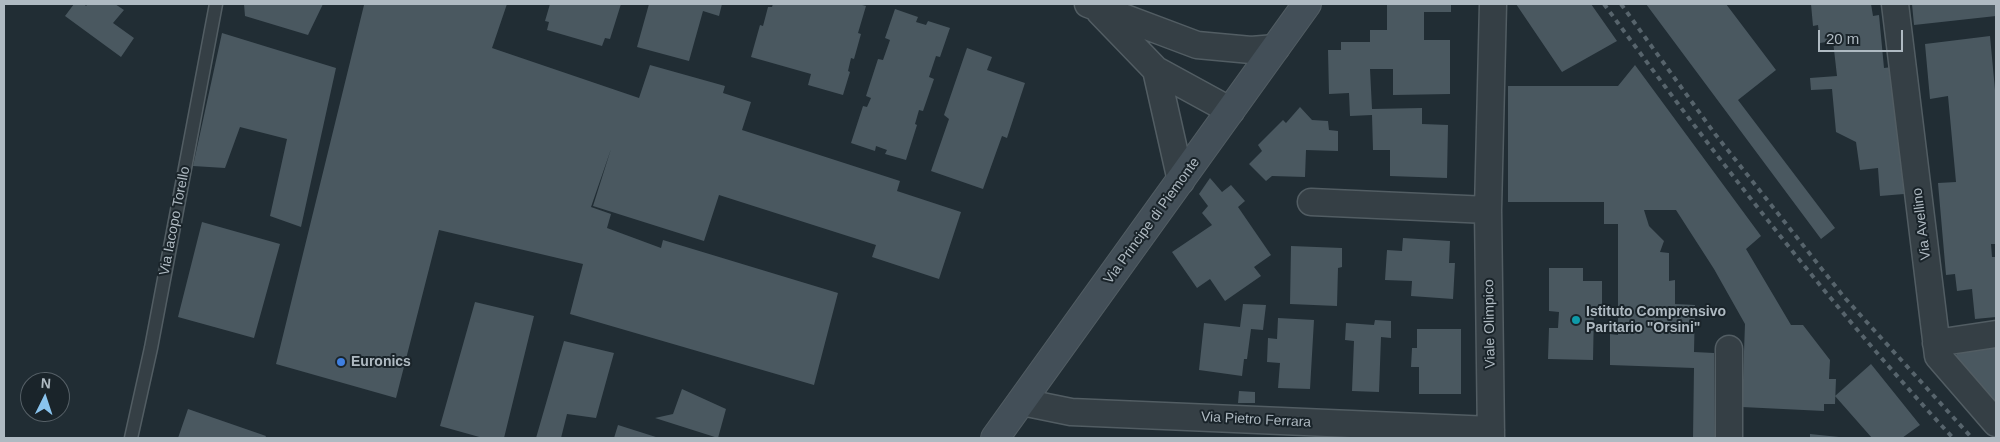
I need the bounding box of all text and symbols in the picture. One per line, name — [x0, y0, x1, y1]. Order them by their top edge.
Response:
scale bar — [1820, 20, 1905, 52]
text: 20 m — [1826, 30, 1859, 47]
street label: Via Principe di Piemonte — [1100, 154, 1204, 288]
street label: Via Iacopo Torello — [156, 165, 194, 277]
street label: Via Avellino — [1909, 187, 1935, 261]
street label: Viale Olimpico — [1481, 279, 1499, 369]
place label: Istituto Comprensivo Paritario "Orsini" — [1586, 304, 1726, 336]
marker: Istituto Comprensivo Paritario "Orsini" — [1570, 314, 1582, 326]
place label: Euronics — [351, 354, 411, 370]
marker: Euronics — [335, 356, 347, 368]
north arrow — [20, 372, 70, 422]
text: N — [40, 375, 52, 391]
street label: Via Pietro Ferrara — [1201, 409, 1311, 431]

